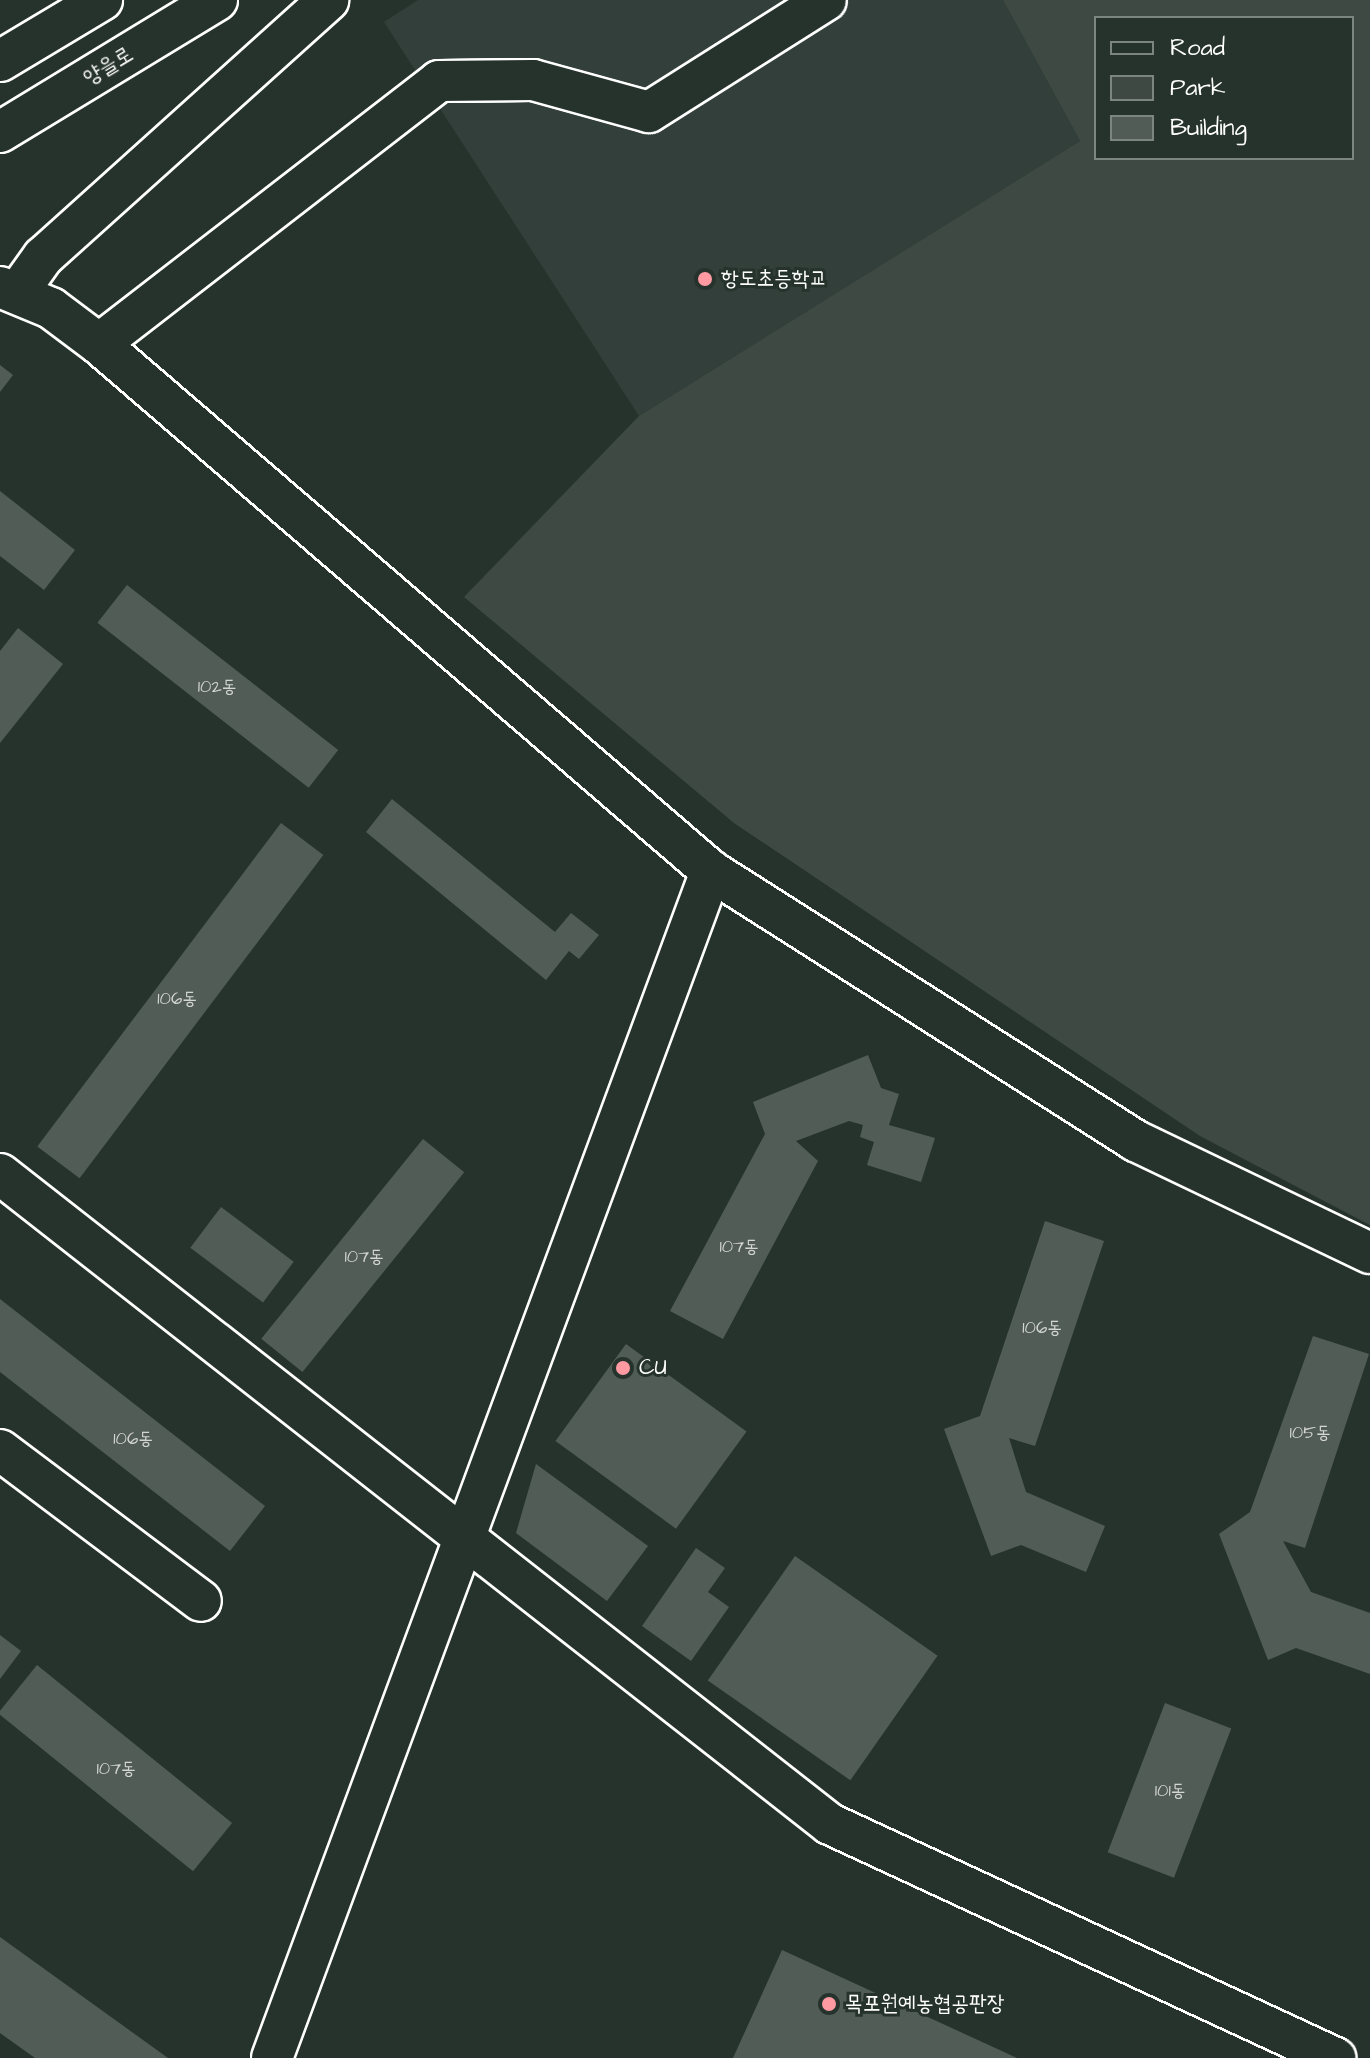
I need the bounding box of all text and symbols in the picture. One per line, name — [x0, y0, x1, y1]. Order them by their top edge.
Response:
legend — [1094, 16, 1354, 160]
text: Road — [1170, 31, 1225, 65]
street label: 양을로 — [78, 41, 138, 91]
text: Park — [1170, 71, 1226, 105]
text: Building — [1170, 111, 1247, 145]
place label: 항도초등학교 — [721, 266, 827, 292]
marker: 항도초등학교 — [696, 270, 714, 288]
house number: 102동 — [198, 676, 236, 698]
house number: 106동 — [157, 988, 197, 1010]
house number: 107동 — [719, 1236, 759, 1258]
house number: 107동 — [344, 1246, 384, 1268]
house number: 106동 — [1022, 1317, 1062, 1339]
place label: CU — [639, 1355, 667, 1381]
marker: CU — [614, 1359, 632, 1377]
house number: 105동 — [1290, 1422, 1330, 1444]
house number: 106동 — [113, 1428, 153, 1450]
house number: 107동 — [96, 1758, 136, 1780]
house number: 101동 — [1155, 1780, 1185, 1802]
place label: 목포원예농협공판장 — [845, 1991, 1004, 2017]
marker: 목포원예농협공판장 — [820, 1995, 838, 2013]

